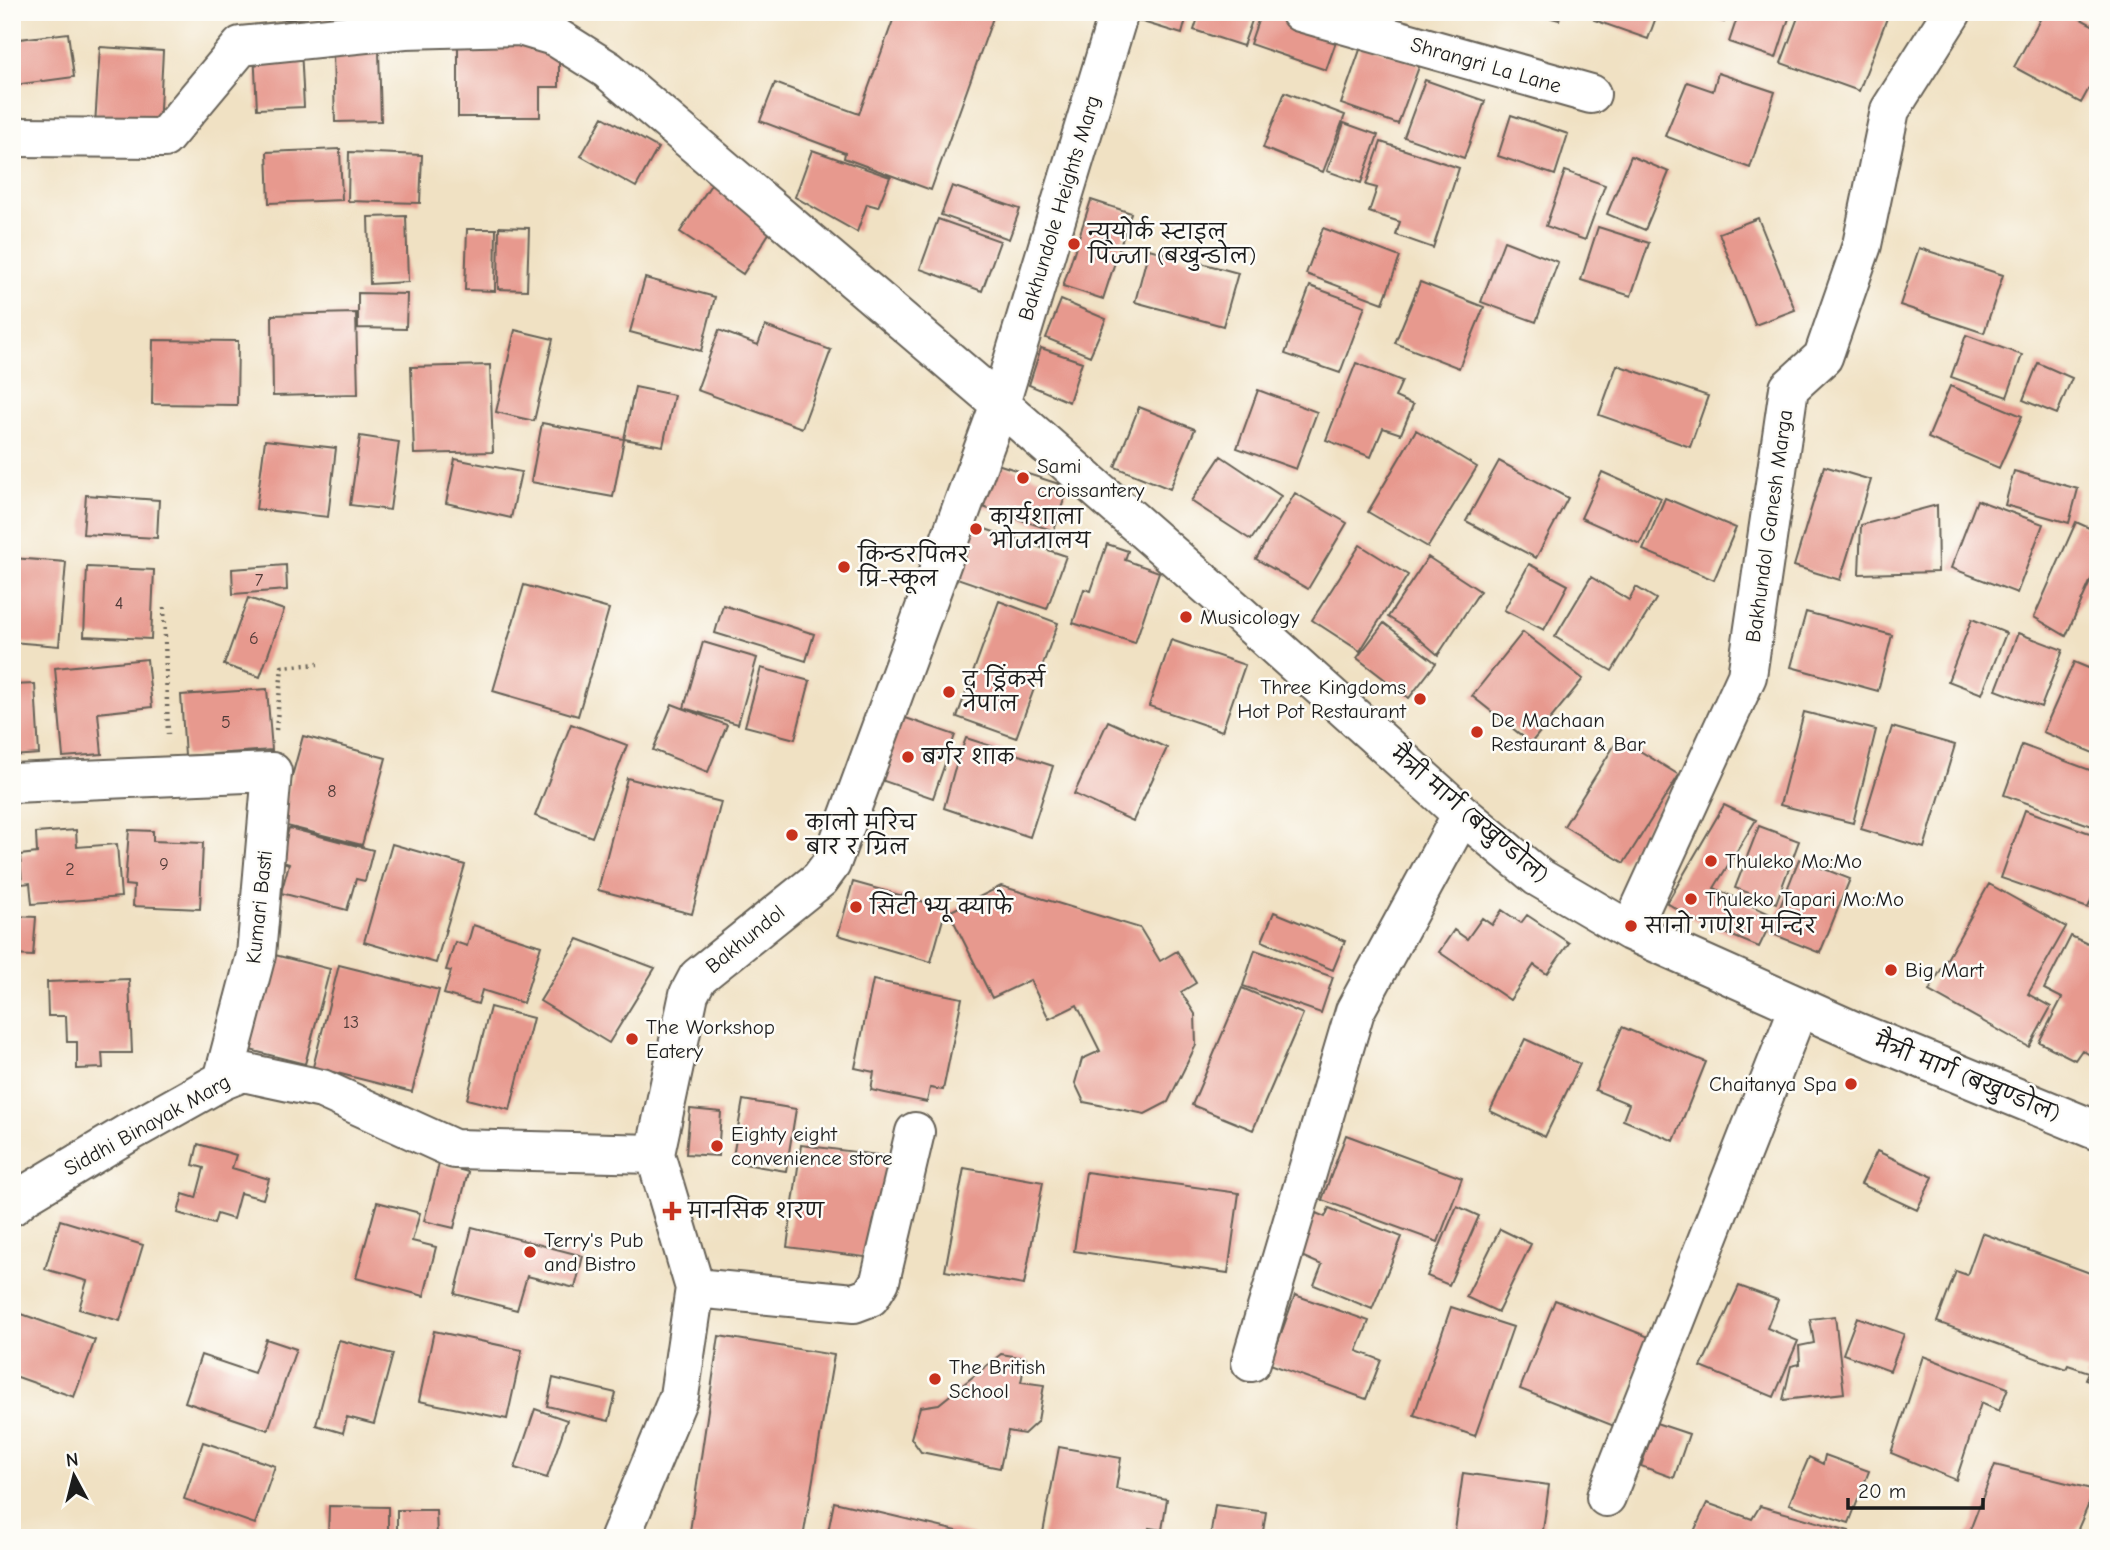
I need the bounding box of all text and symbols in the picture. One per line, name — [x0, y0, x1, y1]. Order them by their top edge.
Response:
street label: Shrangri La Lane — [1408, 32, 1564, 98]
street label: Bakhundole Heights Marg — [1013, 93, 1105, 323]
place label: न्यूयोर्क स्टाइल पिज्जा (बखुन्डोल) — [1087, 215, 1256, 271]
marker: न्यूयोर्क स्टाइल पिज्जा (बखुन्डोल) — [1066, 236, 1082, 252]
street label: Bakhundol Ganesh Marga — [1741, 408, 1797, 644]
place label: Sami croissantery — [1037, 454, 1145, 502]
marker: Sami croissantery — [1015, 470, 1031, 486]
place label: कार्यशाला भोजनालय — [989, 501, 1092, 553]
marker: कार्यशाला भोजनालय — [968, 521, 984, 537]
place label: किन्डरपिलर प्रि-स्कूल — [857, 539, 970, 595]
marker: किन्डरपिलर प्रि-स्कूल — [836, 559, 852, 575]
house number: 7 — [255, 570, 264, 591]
house number: 4 — [115, 593, 123, 614]
place label: Musicology — [1200, 605, 1300, 629]
marker: Musicology — [1178, 609, 1194, 625]
house number: 6 — [249, 628, 259, 649]
place label: द ड्रिंकर्स नेपाल — [962, 664, 1046, 716]
place label: Three Kingdoms Hot Pot Restaurant — [1237, 675, 1407, 723]
marker: द ड्रिंकर्स नेपाल — [941, 684, 957, 700]
marker: Three Kingdoms Hot Pot Restaurant — [1412, 691, 1428, 707]
place label: De Machaan Restaurant & Bar — [1491, 708, 1646, 756]
house number: 5 — [221, 712, 231, 733]
marker: De Machaan Restaurant & Bar — [1469, 724, 1485, 740]
street label: मैत्री मार्ग (बखुण्डोल) — [1383, 736, 1557, 890]
place label: बर्गर शाक — [921, 741, 1016, 769]
marker: बर्गर शाक — [900, 749, 916, 765]
house number: 8 — [327, 781, 337, 802]
place label: कालो मरिच बार र ग्रिल — [805, 807, 918, 859]
marker: कालो मरिच बार र ग्रिल — [784, 827, 800, 843]
street label: Kumari Basti — [241, 849, 277, 965]
place label: Thuleko Mo:Mo — [1725, 849, 1862, 873]
marker: Thuleko Mo:Mo — [1703, 853, 1719, 869]
house number: 9 — [159, 854, 169, 875]
house number: 2 — [65, 859, 75, 880]
place label: Thuleko Tapari Mo:Mo — [1705, 887, 1904, 911]
place label: सिटी भ्यू क्याफे — [869, 889, 1014, 923]
marker: Thuleko Tapari Mo:Mo — [1683, 891, 1699, 907]
marker: सिटी भ्यू क्याफे — [848, 899, 864, 915]
street label: Bakhundol — [701, 900, 789, 978]
place label: सानो गणेश मन्दिर — [1644, 908, 1817, 938]
marker: सानो गणेश मन्दिर — [1623, 918, 1639, 934]
place label: Big Mart — [1905, 958, 1985, 982]
marker: Big Mart — [1883, 962, 1899, 978]
house number: 13 — [343, 1012, 359, 1033]
place label: The Workshop Eatery — [646, 1015, 775, 1063]
street label: मैत्री मार्ग (बखुण्डोल) — [1869, 1023, 2066, 1129]
marker: The Workshop Eatery — [624, 1031, 640, 1047]
street label: Siddhi Binayak Marg — [60, 1069, 234, 1181]
place label: Chaitanya Spa — [1709, 1072, 1837, 1096]
marker: Chaitanya Spa — [1843, 1076, 1859, 1092]
place label: Eighty eight convenience store — [731, 1122, 893, 1170]
marker: Eighty eight convenience store — [709, 1138, 725, 1154]
place label: मानसिक शरण — [687, 1195, 826, 1223]
marker: मानसिक शरण — [662, 1201, 682, 1221]
place label: Terry's Pub and Bistro — [544, 1228, 643, 1276]
marker: Terry's Pub and Bistro — [522, 1244, 538, 1260]
place label: The British School — [949, 1355, 1046, 1403]
marker: The British School — [927, 1371, 943, 1387]
north arrow — [38, 1442, 108, 1512]
text: N — [65, 1448, 80, 1472]
scale bar — [1848, 1466, 1982, 1510]
text: 20 m — [1858, 1479, 1906, 1503]

